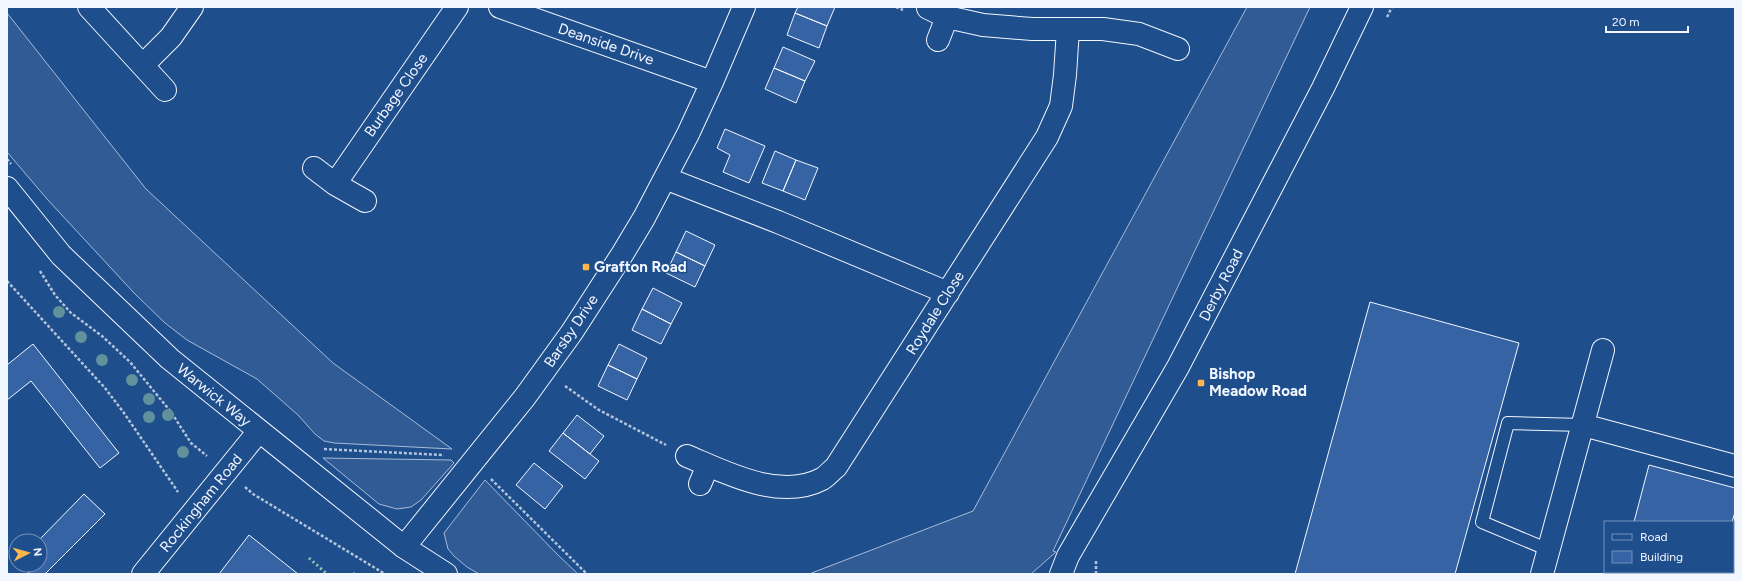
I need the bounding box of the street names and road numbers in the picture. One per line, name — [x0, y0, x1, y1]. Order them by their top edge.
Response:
street label: Deanside Drive — [556, 19, 656, 69]
street label: Burbage Close — [361, 50, 431, 140]
street label: Derby Road — [1195, 246, 1247, 324]
street label: Roydale Close — [902, 268, 968, 358]
street label: Barsby Drive — [540, 291, 602, 371]
street label: Warwick Way — [173, 360, 255, 430]
street label: Rockingham Road — [156, 450, 246, 556]

